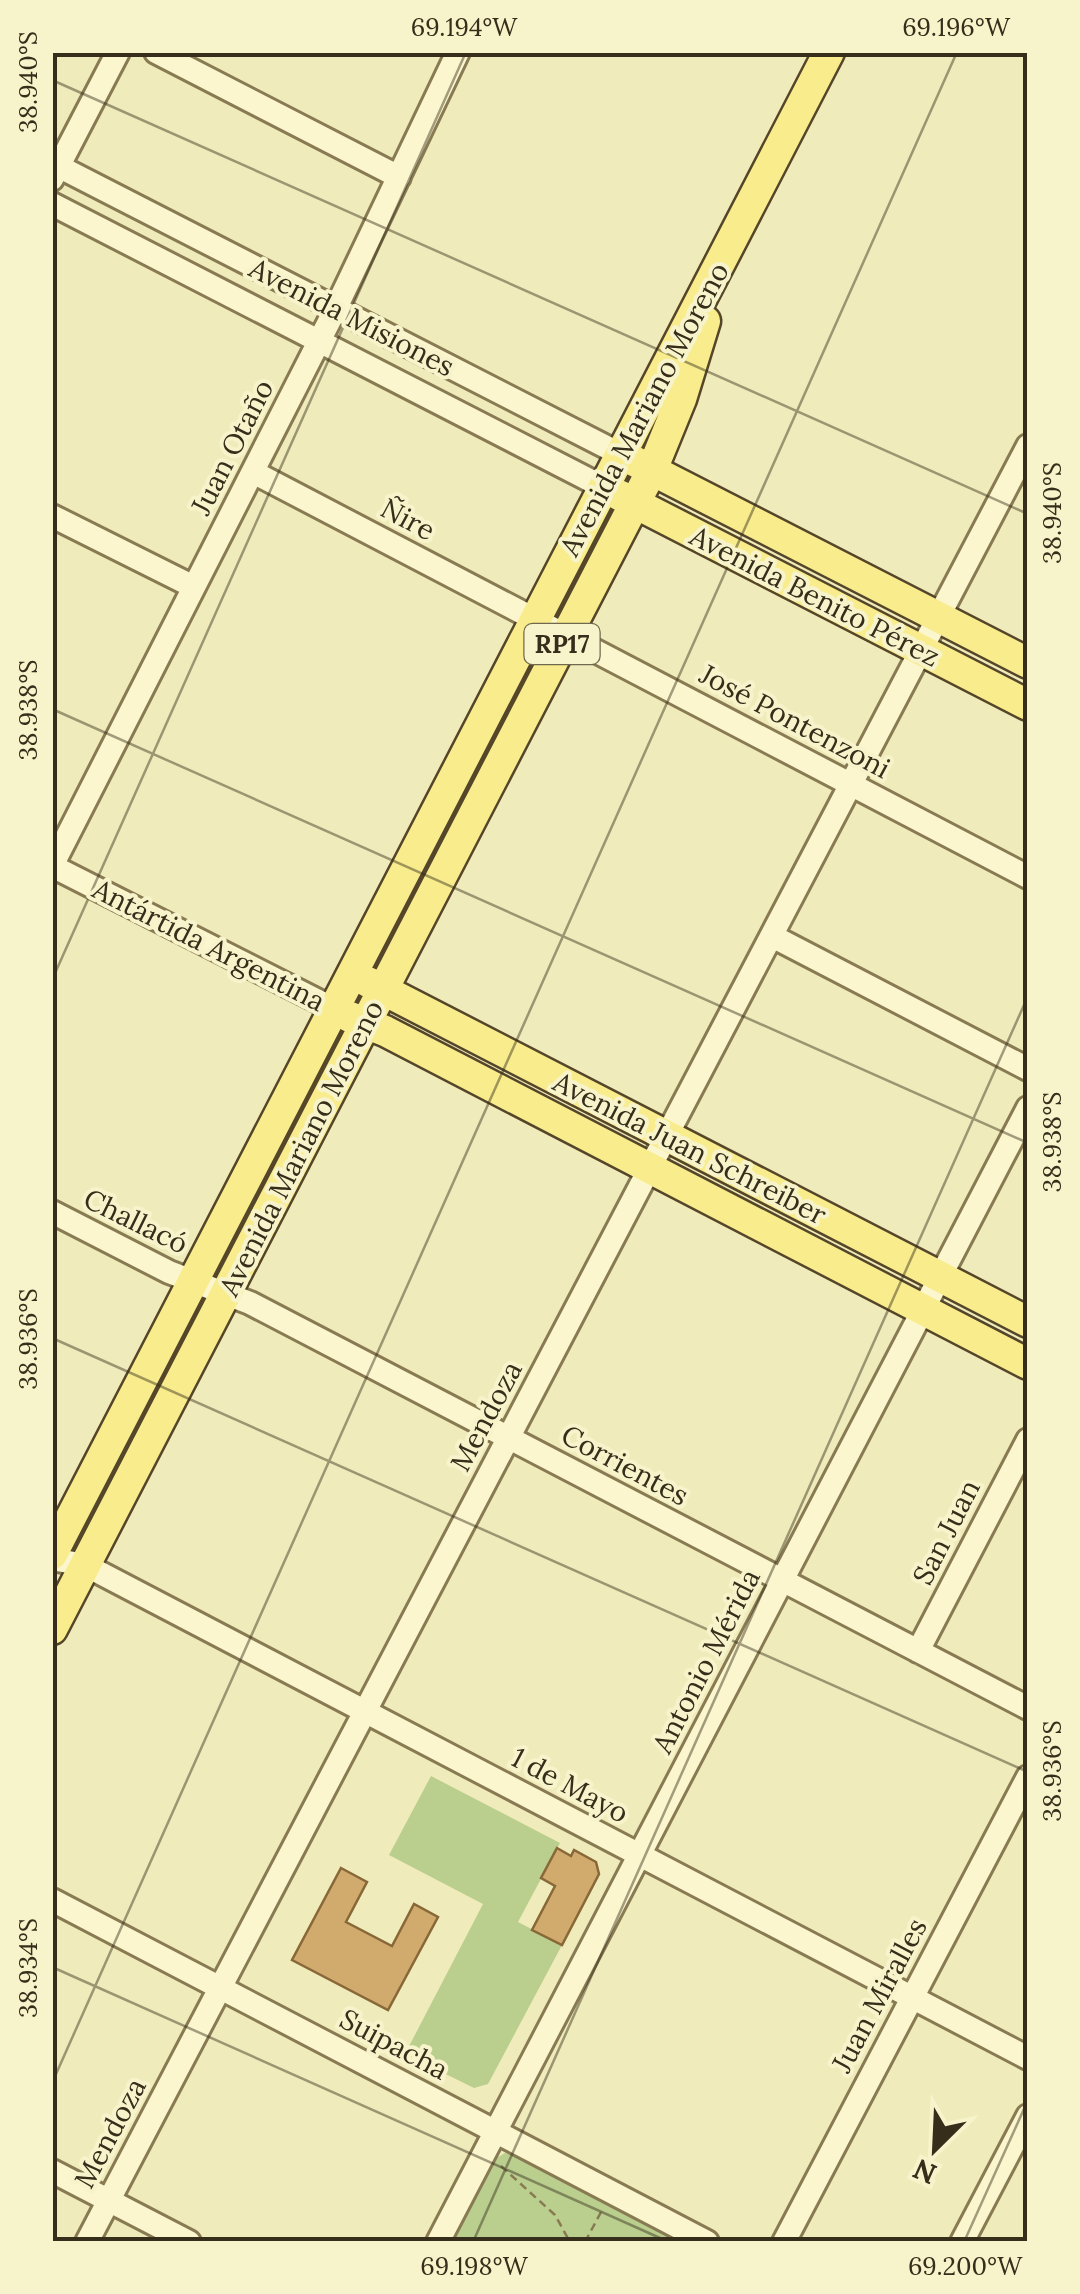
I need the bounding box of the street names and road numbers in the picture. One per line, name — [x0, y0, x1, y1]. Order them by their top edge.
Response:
street label: Avenida Misiones — [242, 249, 461, 384]
street label: Avenida Mariano Moreno — [551, 256, 737, 563]
street label: Juan Otaño — [182, 373, 281, 521]
street label: Ñire — [375, 490, 441, 548]
street label: Avenida Benito Pérez — [683, 517, 946, 675]
road number: RP17 — [524, 624, 600, 664]
street label: José Pontenzoni — [693, 655, 896, 786]
street label: Antártida Argentina — [86, 870, 331, 1019]
street label: Avenida Mariano Moreno — [210, 994, 391, 1303]
street label: Avenida Juan Schreiber — [547, 1063, 833, 1233]
street label: Challacó — [78, 1180, 194, 1262]
street label: Mendoza — [442, 1355, 530, 1477]
street label: Corrientes — [555, 1416, 695, 1514]
street label: San Juan — [904, 1473, 988, 1591]
street label: Antonio Mérida — [644, 1563, 768, 1760]
street label: 1 de Mayo — [505, 1739, 635, 1831]
street label: Juan Miralles — [823, 1912, 935, 2079]
street label: Suipacha — [334, 2001, 454, 2087]
street label: Mendoza — [66, 2072, 154, 2194]

